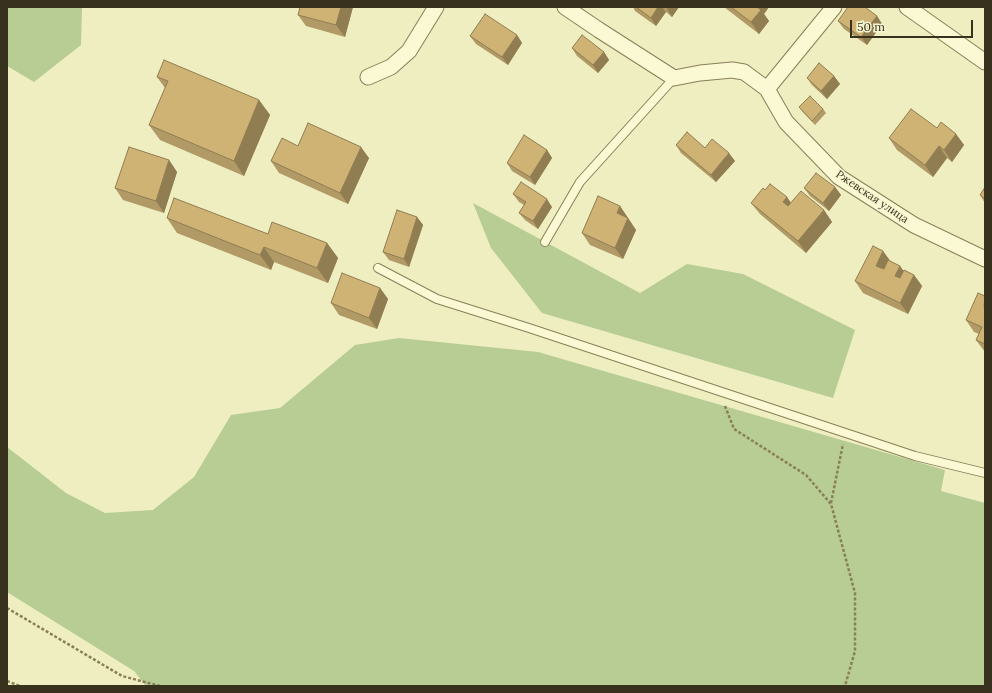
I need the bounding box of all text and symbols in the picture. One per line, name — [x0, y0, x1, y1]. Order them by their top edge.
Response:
scale bar — [852, 12, 975, 38]
text: 50 m — [857, 19, 885, 34]
street label: Ржевская улица — [833, 168, 911, 226]

